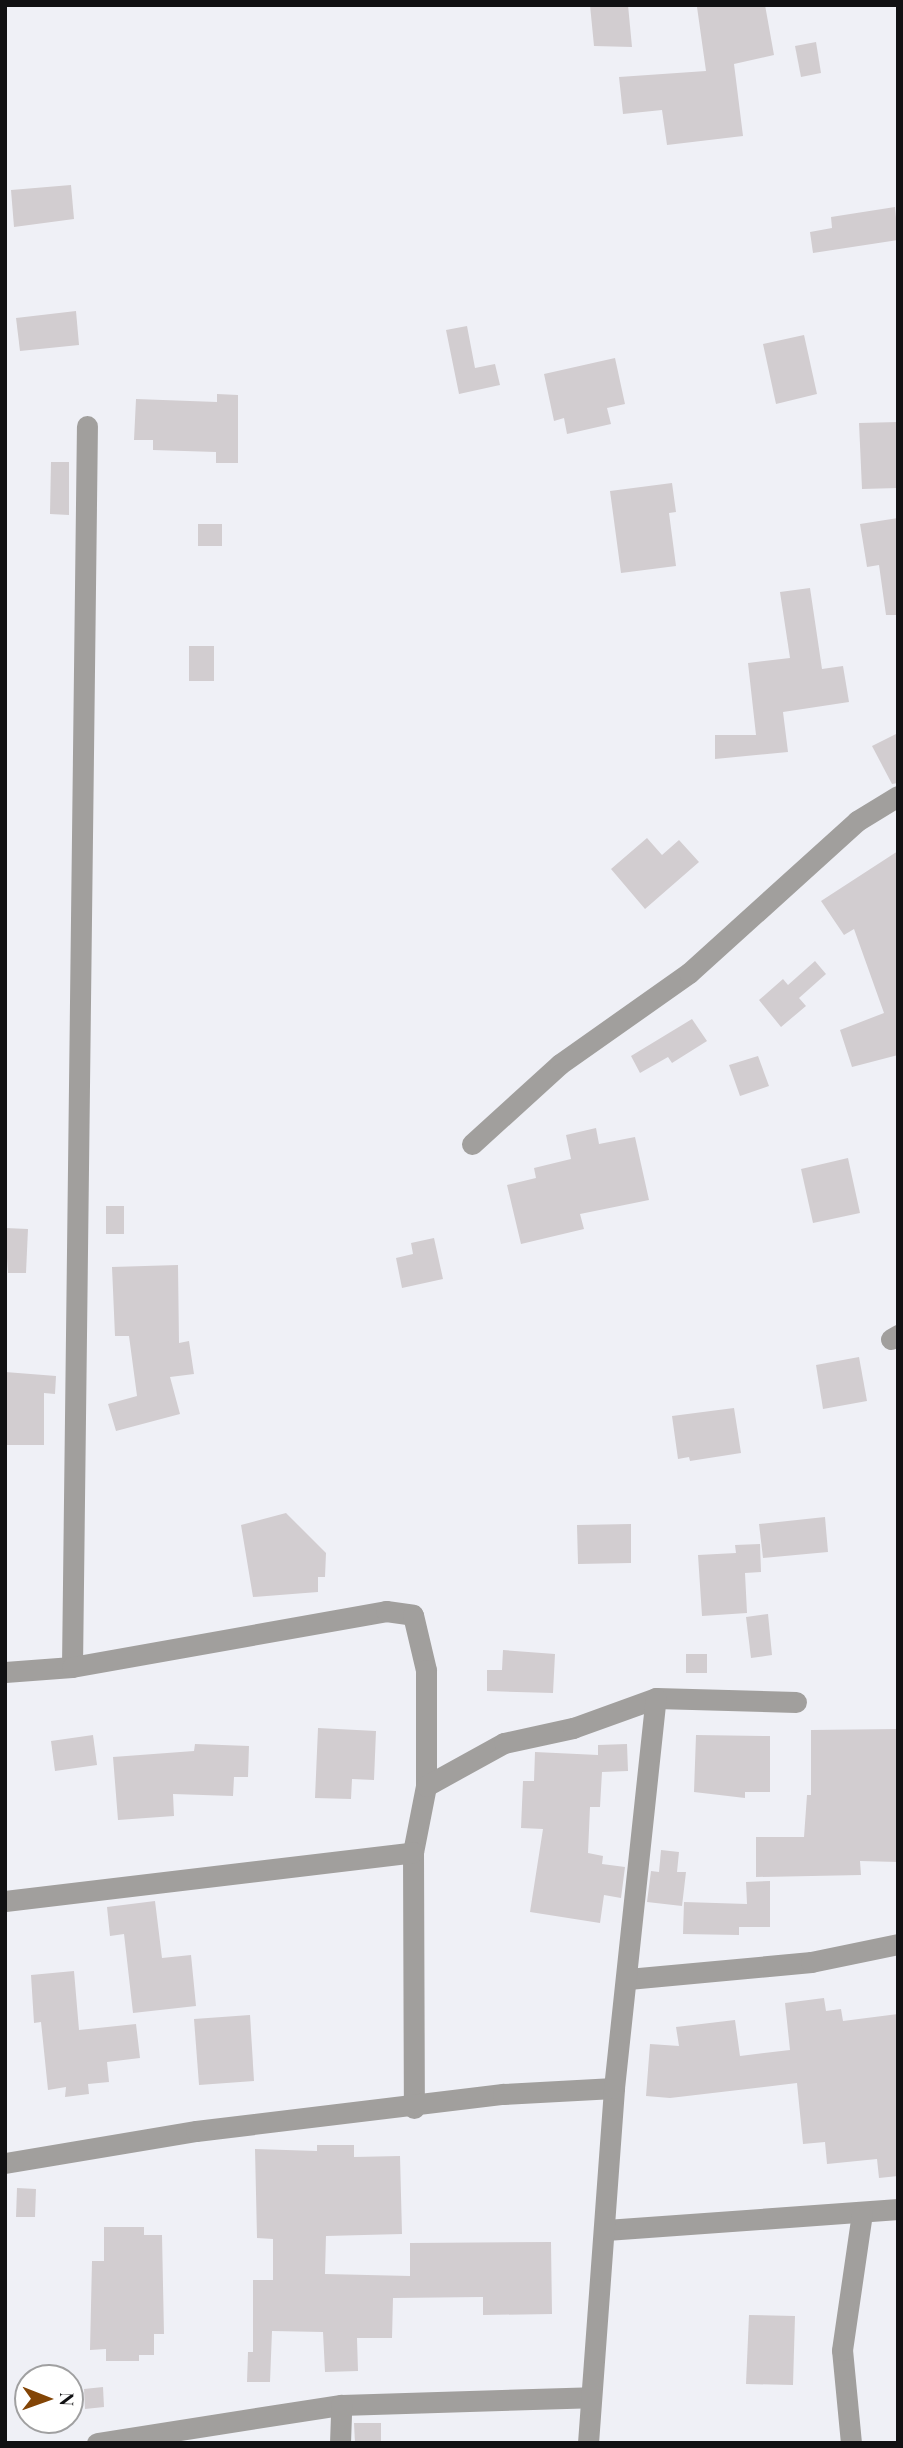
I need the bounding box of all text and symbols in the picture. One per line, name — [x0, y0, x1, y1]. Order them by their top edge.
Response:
north arrow — [14, 2364, 84, 2434]
text: N — [55, 2392, 81, 2406]

